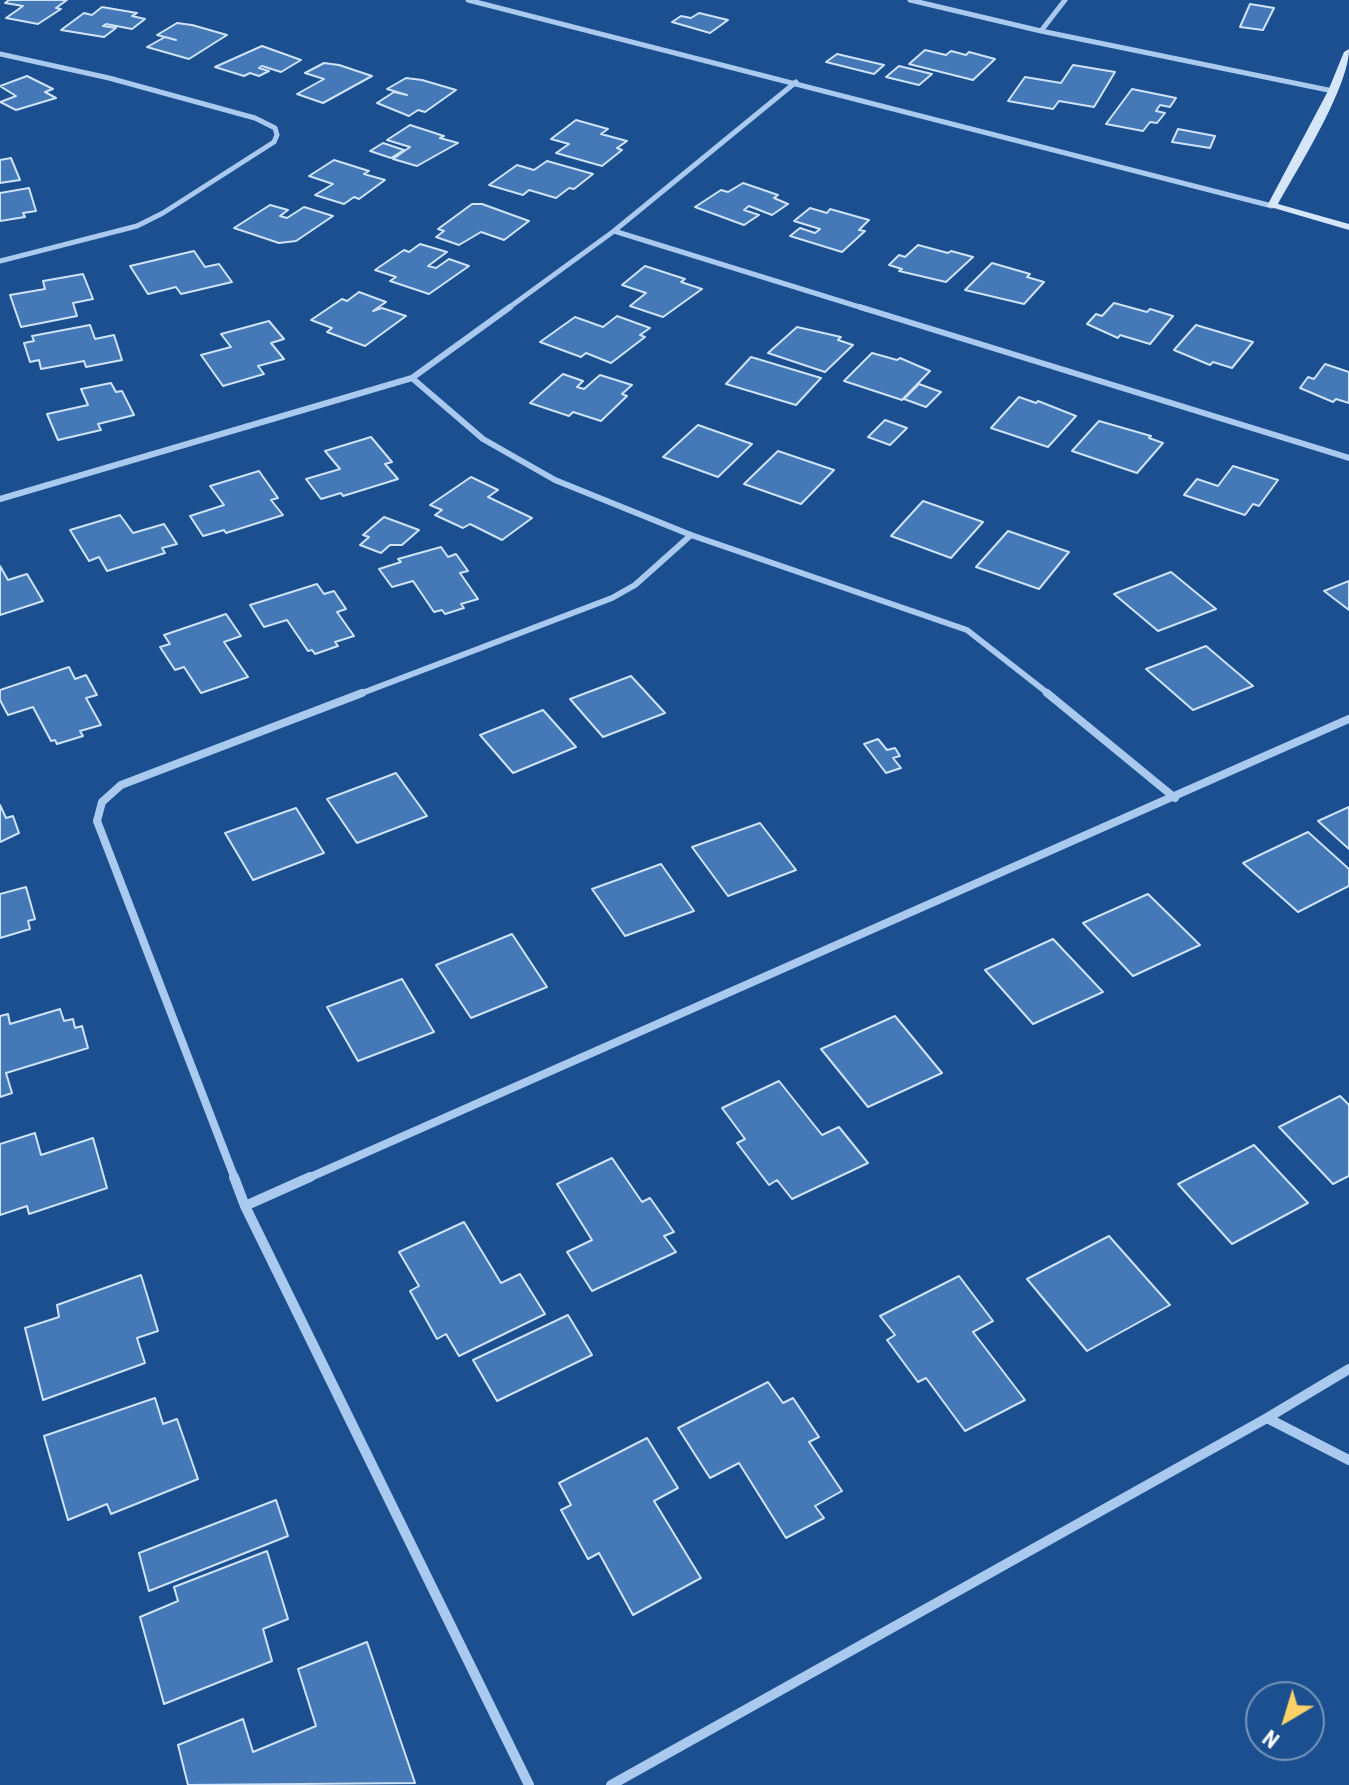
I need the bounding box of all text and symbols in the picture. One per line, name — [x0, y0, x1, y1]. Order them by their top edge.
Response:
north arrow — [1245, 1681, 1325, 1761]
text: N — [1258, 1725, 1284, 1753]

